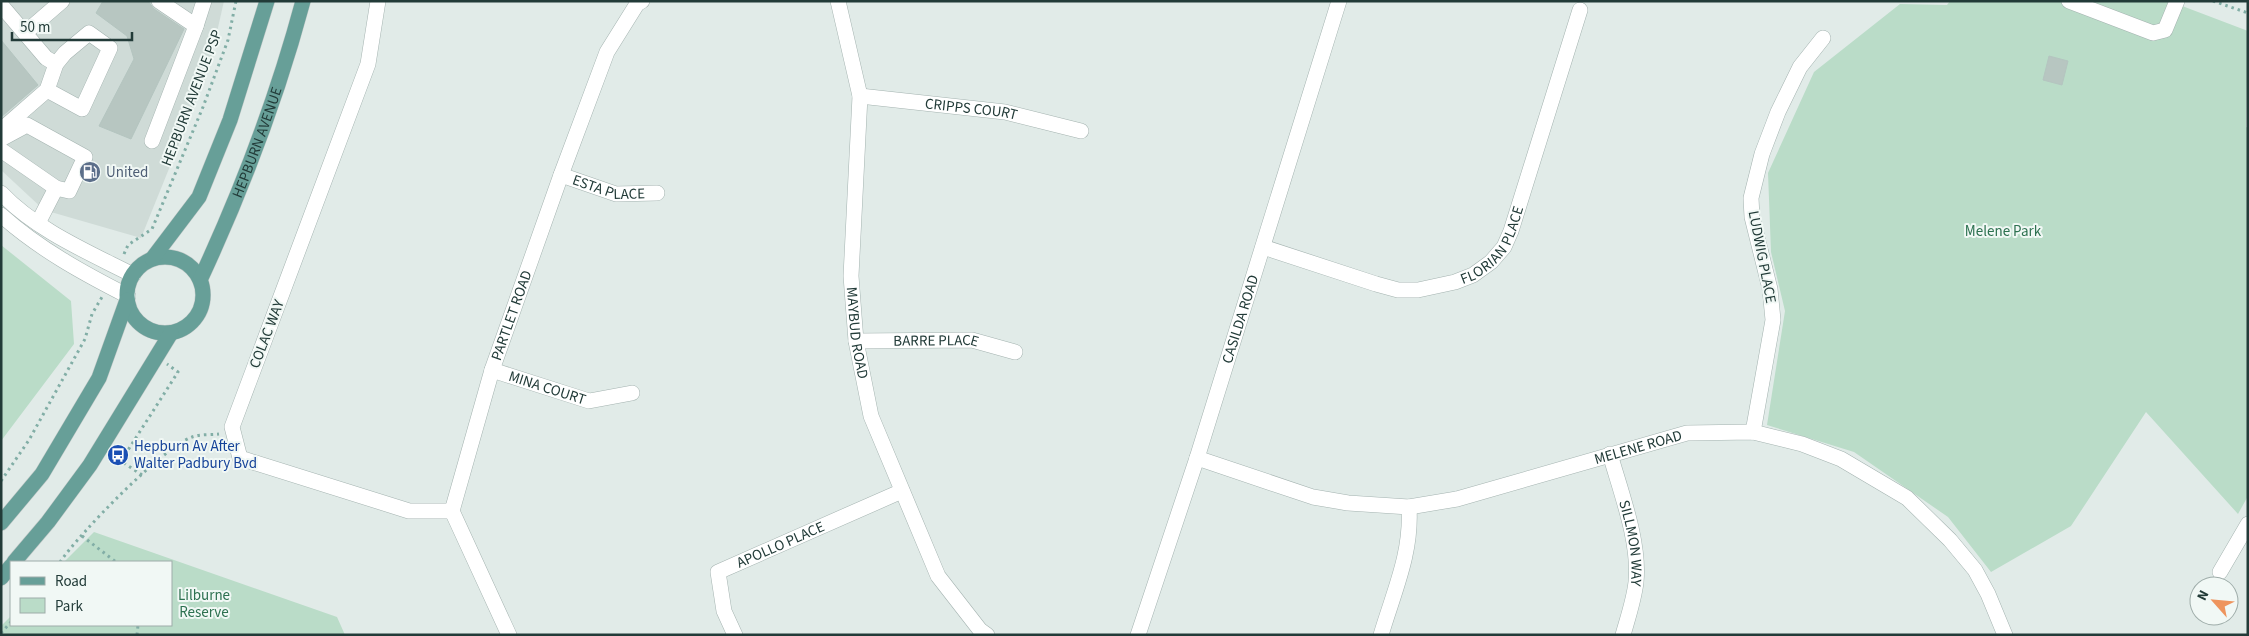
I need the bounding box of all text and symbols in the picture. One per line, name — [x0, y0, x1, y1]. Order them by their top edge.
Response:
scale bar — [12, 10, 132, 42]
text: 50 m — [20, 17, 50, 38]
street label: HEPBURN AVENUE PSP — [156, 27, 228, 169]
street label: HEPBURN AVENUE — [227, 84, 287, 201]
street label: CRIPPS COURT — [924, 93, 1020, 125]
fuel station icon: United — [78, 160, 102, 184]
place label: United — [106, 162, 148, 183]
street label: ESTA PLACE — [570, 169, 645, 205]
street label: FLORIAN PLACE — [1457, 203, 1529, 289]
street label: LUDWIG PLACE — [1743, 209, 1781, 305]
park label: Melene Park — [1965, 221, 2042, 242]
street label: PARTLET ROAD — [486, 267, 537, 363]
street label: CASILDA ROAD — [1216, 272, 1264, 366]
street label: MAYBUD ROAD — [841, 286, 874, 381]
street label: COLAC WAY — [244, 296, 290, 371]
street label: BARRE PLACE — [893, 330, 981, 352]
street label: MINA COURT — [506, 365, 589, 410]
street label: MELENE ROAD — [1592, 424, 1684, 470]
place label: Hepburn Av After Walter Padbury Bvd — [134, 436, 257, 474]
bus stop icon: Hepburn Av After Walter Padbury Bvd — [106, 443, 130, 467]
street label: SILLMON WAY — [1614, 497, 1647, 588]
street label: APOLLO PLACE — [733, 516, 828, 573]
legend — [10, 561, 172, 626]
text: Road — [55, 571, 87, 592]
north arrow — [2189, 576, 2239, 626]
park label: Lilburne Reserve — [178, 585, 230, 623]
text: N — [2192, 587, 2214, 604]
text: Park — [55, 596, 84, 617]

